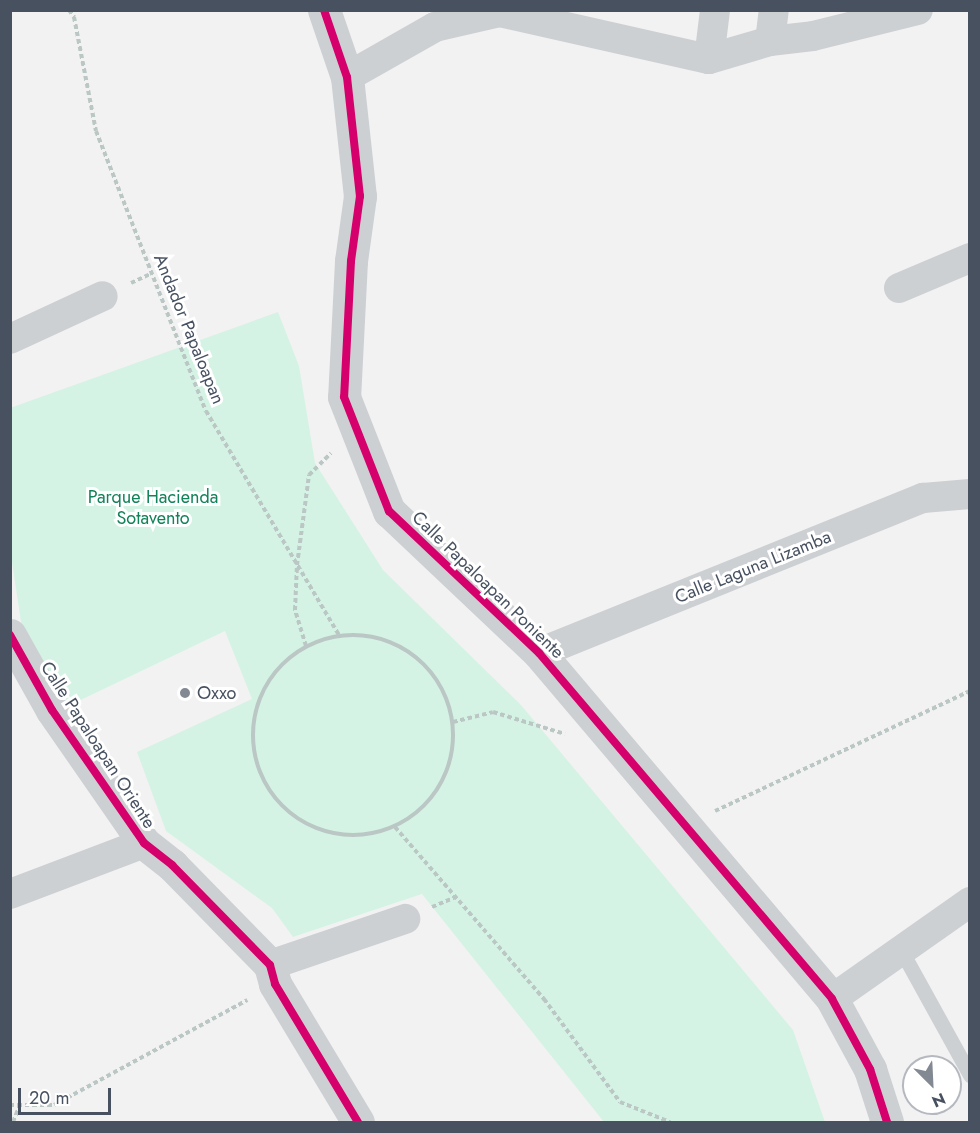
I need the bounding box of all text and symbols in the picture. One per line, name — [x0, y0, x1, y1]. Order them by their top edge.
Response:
street label: Andador Papaloapan — [149, 251, 229, 407]
park label: Parque Hacienda Sotavento — [88, 487, 218, 530]
street label: Calle Papaloapan Poniente — [408, 507, 568, 663]
street label: Calle Laguna Lizamba — [672, 526, 834, 608]
street label: Calle Papaloapan Oriente — [36, 658, 160, 832]
place label: Oxxo — [197, 682, 236, 704]
marker: Oxxo — [178, 686, 192, 700]
north arrow — [902, 1055, 962, 1115]
scale bar — [21, 1076, 114, 1114]
text: 20 m — [29, 1085, 69, 1111]
text: N — [928, 1087, 949, 1113]

